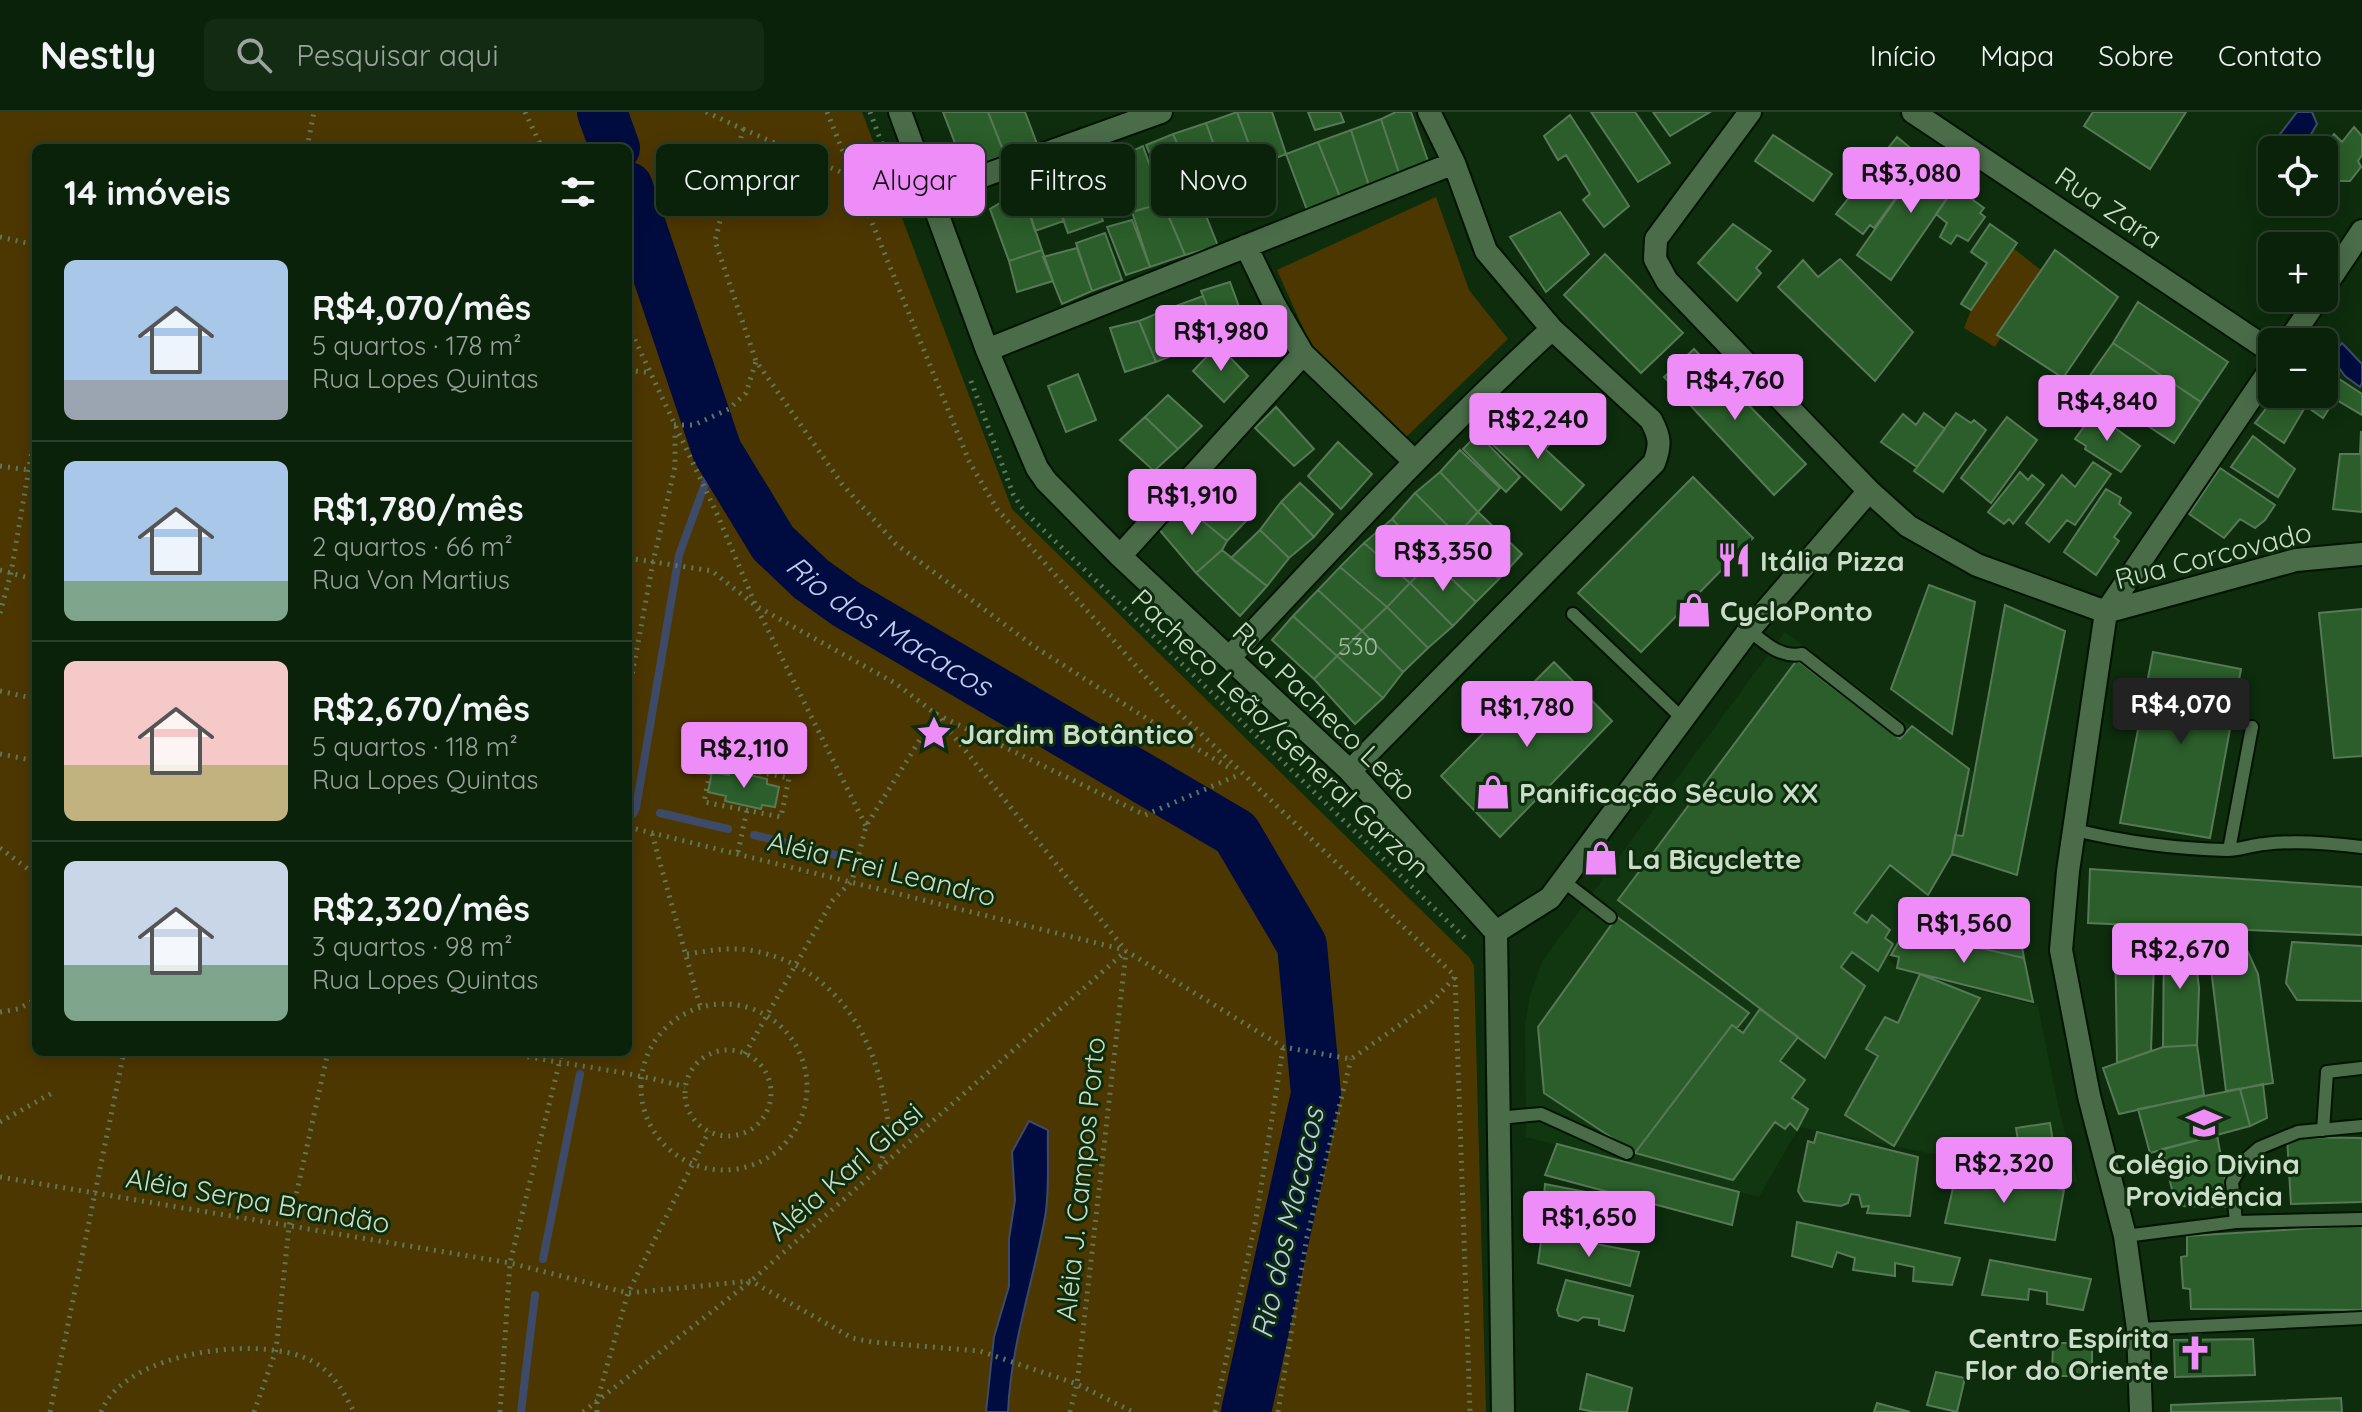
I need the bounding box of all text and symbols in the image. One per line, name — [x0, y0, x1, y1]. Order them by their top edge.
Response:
search box — [204, 19, 764, 91]
text: Nestly — [40, 31, 156, 79]
icon: search — [232, 33, 276, 77]
text: Pesquisar aqui — [296, 36, 499, 74]
text: Início — [1870, 38, 1936, 73]
text: Mapa — [1980, 38, 2054, 73]
text: Sobre — [2098, 38, 2174, 73]
text: Contato — [2218, 38, 2322, 73]
map controls — [2258, 136, 2338, 408]
button: locate — [2258, 136, 2338, 216]
chip: Comprar — [656, 144, 828, 216]
chip: Alugar — [844, 144, 985, 216]
chip: Filtros — [1001, 144, 1135, 216]
chip: Novo — [1151, 144, 1276, 216]
pin: R$3,080 — [1837, 147, 1985, 215]
text: R$3,080 — [1861, 156, 1961, 189]
street label: Rua Zara — [2049, 159, 2169, 255]
icon: filters — [556, 170, 600, 214]
text: 14 imóveis — [64, 171, 231, 214]
button: + — [2258, 232, 2338, 312]
text: R$4,070/mês — [312, 286, 531, 329]
icon: home — [128, 292, 224, 388]
pin: R$1,980 — [1147, 305, 1295, 373]
text: R$1,980 — [1173, 314, 1269, 347]
button: − — [2258, 328, 2338, 408]
text: 5 quartos · 178 m² — [312, 329, 521, 362]
pin: R$4,760 — [1661, 354, 1809, 422]
text: Rua Lopes Quintas — [312, 362, 538, 395]
text: R$4,760 — [1685, 363, 1785, 396]
pin: R$4,840 — [2033, 375, 2181, 443]
text: R$4,840 — [2056, 384, 2158, 417]
pin: R$2,240 — [1464, 393, 1612, 461]
text: R$2,240 — [1487, 402, 1589, 435]
pin: R$1,910 — [1118, 469, 1266, 537]
text: R$1,910 — [1146, 478, 1238, 511]
text: R$1,780/mês — [312, 487, 524, 530]
icon: home — [128, 493, 224, 589]
street label: Rua Corcovado — [2111, 514, 2315, 596]
pin: R$3,350 — [1369, 525, 1517, 593]
text: 2 quartos · 66 m² — [312, 530, 513, 563]
text: R$3,350 — [1393, 534, 1493, 567]
restaurant icon: Itália Pizza — [1715, 541, 1753, 579]
place label: Itália Pizza — [1760, 543, 1905, 578]
water label: Rio dos Macacos — [779, 547, 1001, 706]
text: Rua Von Martius — [312, 563, 510, 596]
street label: Pacheco Leão/General Garzon — [1125, 581, 1437, 885]
shop icon: CycloPonto — [1675, 591, 1713, 629]
place label: CycloPonto — [1720, 593, 1873, 628]
street label: Rua Pacheco Leão — [1226, 614, 1424, 808]
house number: 530 — [1338, 631, 1378, 661]
pin: R$4,070 — [2107, 678, 2255, 746]
pin: R$1,780 — [1453, 681, 1601, 749]
text: R$2,670/mês — [312, 687, 530, 730]
text: R$4,070 — [2131, 687, 2231, 720]
text: R$1,780 — [1479, 690, 1575, 723]
icon: home — [128, 693, 224, 789]
place icon: Jardim Botântico — [915, 714, 953, 752]
place label: Jardim Botântico — [960, 716, 1194, 751]
pin: R$2,110 — [670, 722, 818, 790]
text: 5 quartos · 118 m² — [312, 730, 518, 763]
text: R$2,110 — [699, 731, 789, 764]
text: Rua Lopes Quintas — [312, 763, 538, 796]
shop icon: Panificação Século XX — [1474, 773, 1512, 811]
place label: Panificação Século XX — [1519, 775, 1819, 810]
street label: Aléia Frei Leandro — [764, 823, 1000, 913]
shop icon: La Bicyclette — [1582, 839, 1620, 877]
place label: La Bicyclette — [1627, 841, 1802, 876]
text: R$2,320/mês — [312, 887, 530, 930]
icon: home — [128, 893, 224, 989]
pin: R$1,560 — [1890, 897, 2038, 965]
text: R$1,560 — [1916, 906, 2012, 939]
pin: R$2,670 — [2106, 923, 2254, 991]
text: 3 quartos · 98 m² — [312, 930, 513, 963]
text: R$2,670 — [2130, 932, 2230, 965]
text: Rua Lopes Quintas — [312, 963, 538, 996]
street label: Aléia J. Campos Porto — [1048, 1035, 1112, 1323]
street label: Aléia Karl Glasi — [761, 1094, 929, 1248]
water label: Rio dos Macacos — [1242, 1102, 1332, 1342]
school or university icon: Colégio Divina Providência — [2185, 1104, 2223, 1142]
pin: R$2,320 — [1930, 1137, 2078, 1205]
text: R$2,320 — [1954, 1146, 2054, 1179]
place label: Colégio Divina Providência — [2108, 1146, 2300, 1213]
street label: Aléia Serpa Brandão — [123, 1160, 393, 1240]
pin: R$1,650 — [1515, 1191, 1663, 1259]
text: R$1,650 — [1541, 1200, 1637, 1233]
place label: Centro Espírita Flor do Oriente — [1965, 1320, 2169, 1387]
church icon: Centro Espírita Flor do Oriente — [2176, 1334, 2214, 1372]

